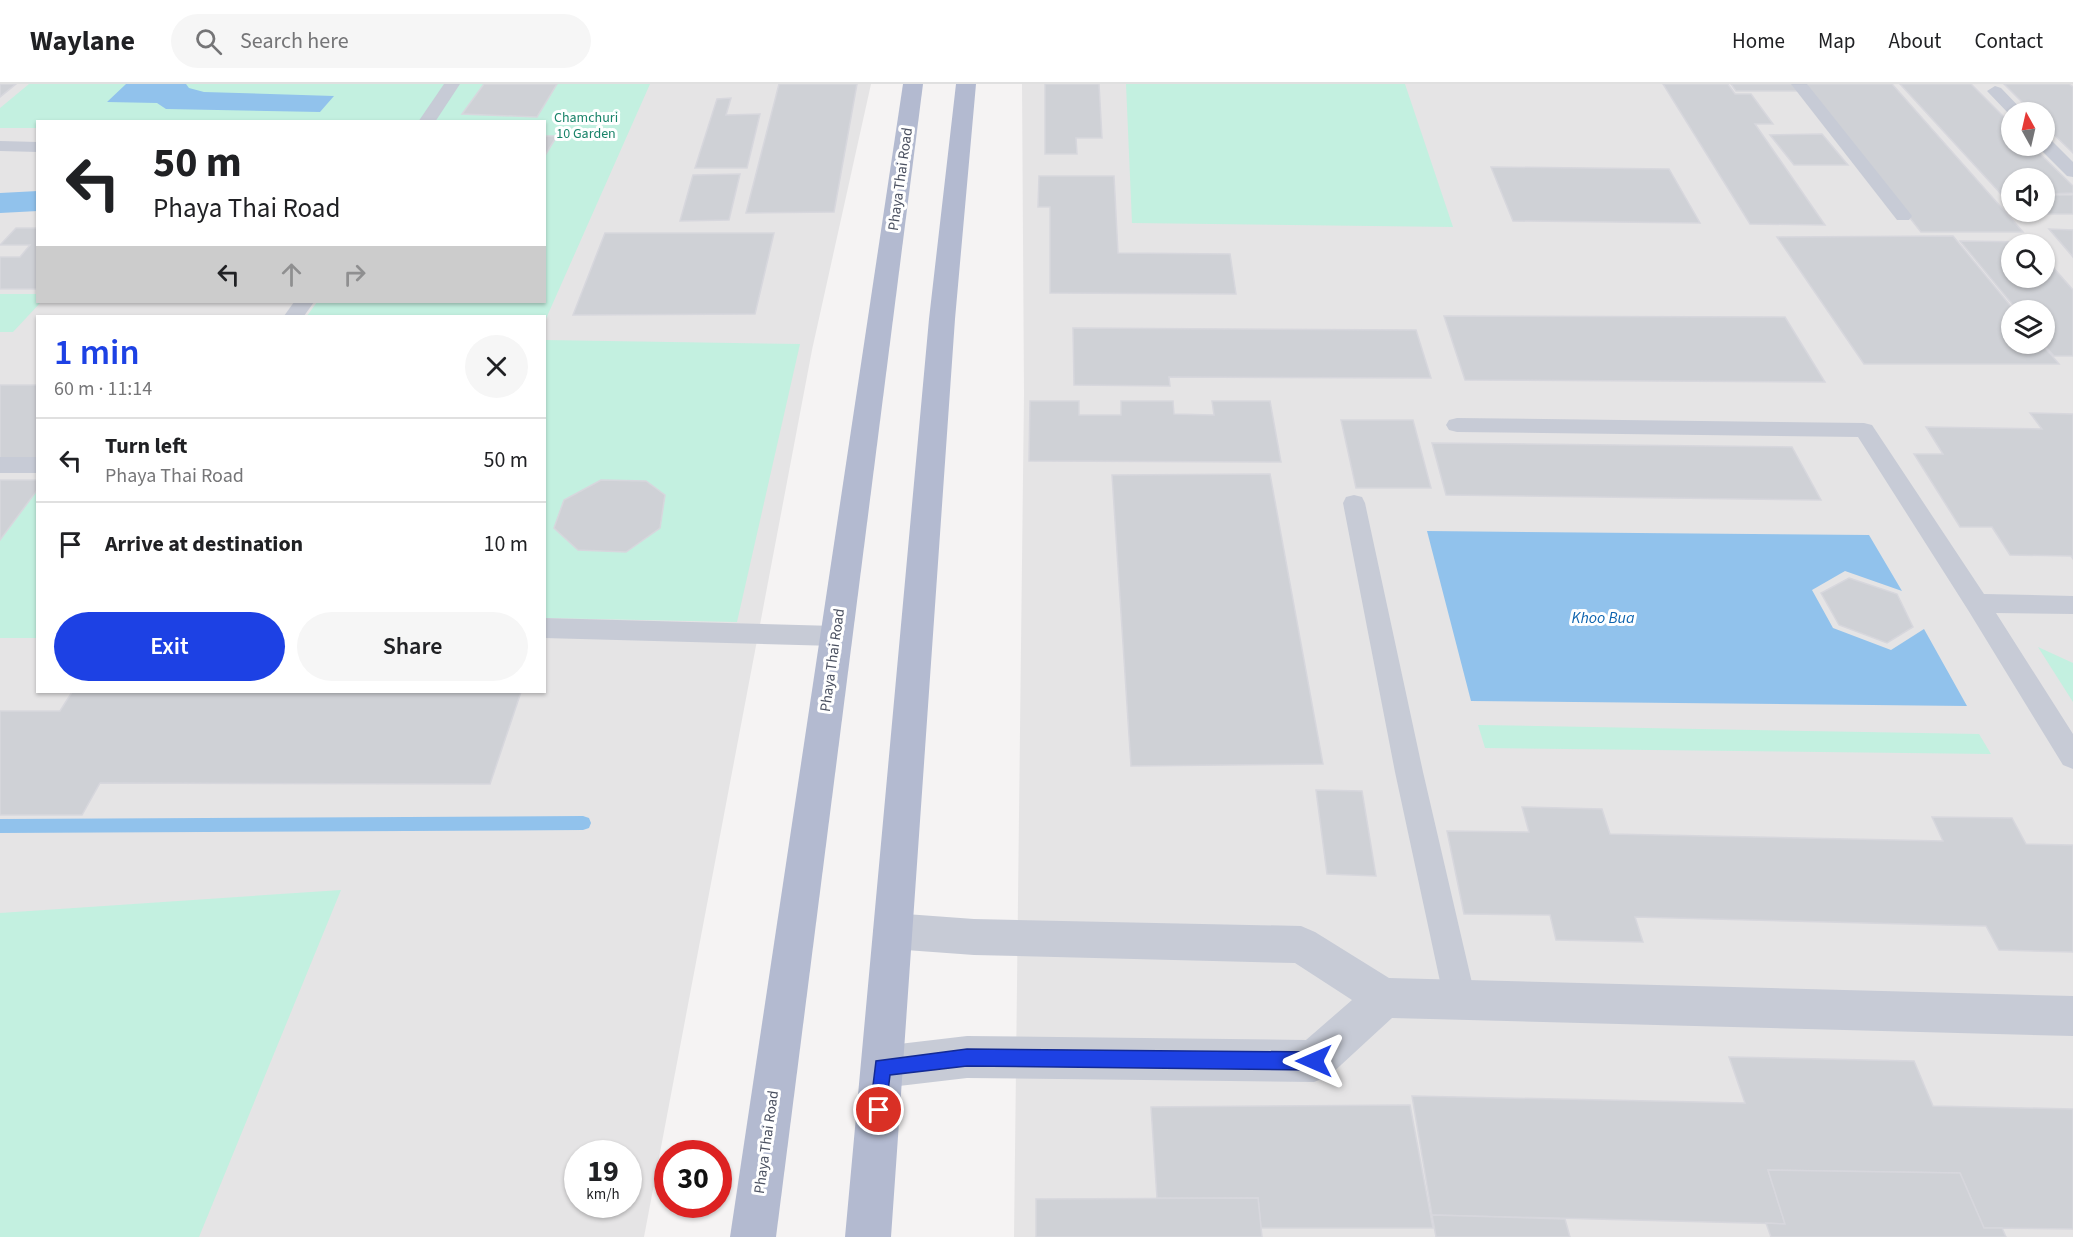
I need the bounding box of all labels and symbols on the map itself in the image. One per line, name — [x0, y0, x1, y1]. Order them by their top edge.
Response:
north arrow — [2001, 102, 2055, 156]
park label: Chamchuri 10 Garden — [554, 108, 618, 144]
street label: Phaya Thai Road — [883, 126, 918, 232]
street label: Phaya Thai Road — [815, 607, 850, 713]
water label: Khoo Bua — [1572, 607, 1635, 629]
position arrow — [1282, 1029, 1346, 1093]
pin — [853, 1084, 904, 1135]
street label: Phaya Thai Road — [749, 1089, 784, 1195]
speed limit sign: 30 — [654, 1140, 732, 1218]

